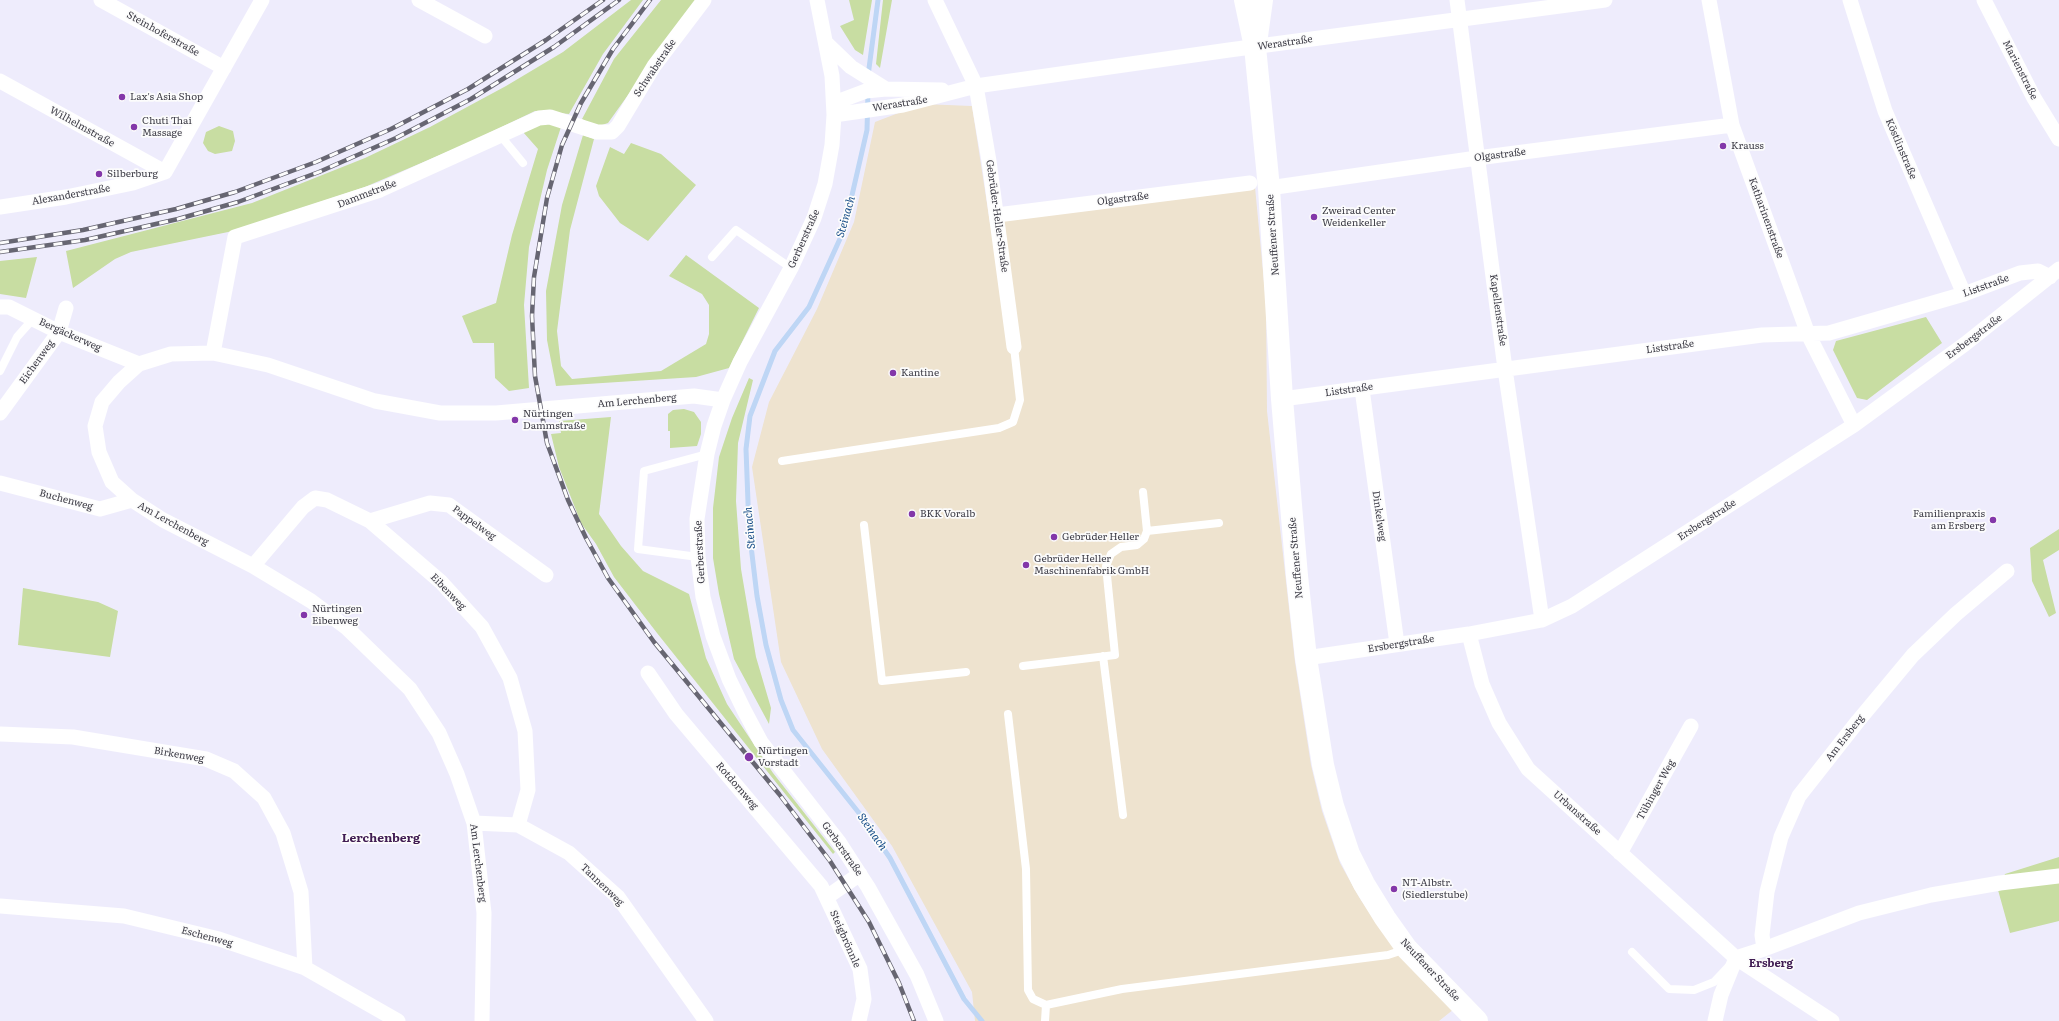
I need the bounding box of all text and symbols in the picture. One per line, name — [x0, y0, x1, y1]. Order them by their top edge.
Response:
street label: Steinhoferstraße — [125, 9, 201, 59]
street label: Werastraße — [1257, 33, 1313, 53]
street label: Schwabstraße — [631, 37, 679, 99]
street label: Marienstraße — [2000, 38, 2040, 102]
place label: Lax's Asia Shop — [130, 91, 203, 103]
marker: Lax's Asia Shop — [117, 92, 127, 102]
street label: Werastraße — [872, 94, 928, 114]
street label: Wilhelmstraße — [48, 104, 116, 150]
place label: Chuti Thai Massage — [142, 115, 192, 138]
street label: Köstlinstraße — [1883, 117, 1919, 181]
marker: Chuti Thai Massage — [129, 122, 139, 132]
place label: Krauss — [1731, 140, 1764, 152]
marker: Krauss — [1718, 141, 1728, 151]
street label: Olgastraße — [1473, 146, 1527, 164]
street label: Gebrüder-Heller-Straße — [983, 159, 1011, 273]
place label: Silberburg — [107, 168, 158, 180]
marker: Silberburg — [94, 169, 104, 179]
street label: Katharinenstraße — [1746, 176, 1786, 260]
street label: Dammstraße — [336, 177, 398, 211]
street label: Alexanderstraße — [31, 182, 111, 208]
street label: Olgastraße — [1096, 190, 1150, 208]
street label: Neuffener Straße — [1264, 194, 1282, 276]
water label: Steinach — [834, 195, 858, 239]
place label: Zweirad Center Weidenkeller — [1322, 205, 1396, 228]
street label: Gerberstraße — [786, 208, 822, 270]
marker: Zweirad Center Weidenkeller — [1309, 212, 1319, 222]
street label: Liststraße — [1961, 272, 2011, 300]
street label: Kapellenstraße — [1487, 273, 1509, 347]
street label: Ersbergstraße — [1944, 312, 2004, 362]
street label: Bergäckerweg — [37, 316, 103, 354]
street label: Eichenweg — [17, 338, 57, 386]
street label: Liststraße — [1645, 338, 1695, 356]
place label: Kantine — [901, 367, 939, 379]
marker: Kantine — [888, 368, 898, 378]
street label: Liststraße — [1324, 381, 1374, 399]
street label: Am Lerchenberg — [597, 392, 677, 410]
place label: Nürtingen Dammstraße — [523, 408, 585, 432]
marker: Nürtingen Dammstraße — [510, 415, 520, 425]
street label: Buchenweg — [38, 487, 94, 513]
street label: Dinkelweg — [1370, 490, 1388, 542]
street label: Ersbergstraße — [1676, 497, 1738, 543]
street label: Am Lerchenberg — [135, 500, 211, 548]
street label: Pappelweg — [450, 503, 498, 543]
water label: Steinach — [742, 506, 758, 550]
place label: BKK Voralb — [920, 508, 975, 520]
place label: Familienpraxis am Ersberg — [1913, 508, 1985, 532]
marker: BKK Voralb — [907, 509, 917, 519]
marker: Familienpraxis am Ersberg — [1988, 515, 1998, 525]
street label: Neuffener Straße — [1286, 517, 1306, 599]
street label: Gerberstraße — [692, 520, 708, 584]
place label: Gebrüder Heller — [1062, 531, 1139, 543]
marker: Gebrüder Heller — [1049, 532, 1059, 542]
place label: Gebrüder Heller Maschinenfabrik GmbH — [1034, 553, 1149, 576]
marker: Gebrüder Heller Maschinenfabrik GmbH — [1021, 560, 1031, 570]
street label: Eibenweg — [428, 571, 468, 613]
place label: Nürtingen Eibenweg — [312, 603, 362, 626]
marker: Nürtingen Eibenweg — [299, 610, 309, 620]
street label: Ersbergstraße — [1367, 633, 1435, 655]
street label: Am Ersberg — [1823, 712, 1867, 764]
street label: Birkenweg — [153, 745, 205, 765]
place label: Nürtingen Vorstadt — [758, 745, 808, 768]
marker: Nürtingen Vorstadt — [743, 751, 755, 763]
street label: Tübinger Weg — [1634, 758, 1678, 822]
street label: Rotdornweg — [713, 760, 761, 812]
street label: Urbanstraße — [1550, 788, 1604, 838]
water label: Steinach — [854, 811, 890, 853]
street label: Gerberstraße — [819, 820, 865, 878]
street label: Am Lerchenberg — [467, 823, 489, 903]
district label: Lerchenberg — [342, 831, 420, 845]
street label: Tannenweg — [578, 861, 626, 909]
place label: NT-Albstr. (Siedlerstube) — [1402, 877, 1468, 900]
marker: NT-Albstr. (Siedlerstube) — [1389, 884, 1399, 894]
street label: Steigbrönnle — [827, 908, 863, 970]
street label: Eschenweg — [180, 924, 234, 950]
street label: Neuffener Straße — [1398, 936, 1462, 1004]
district label: Ersberg — [1749, 957, 1793, 971]

